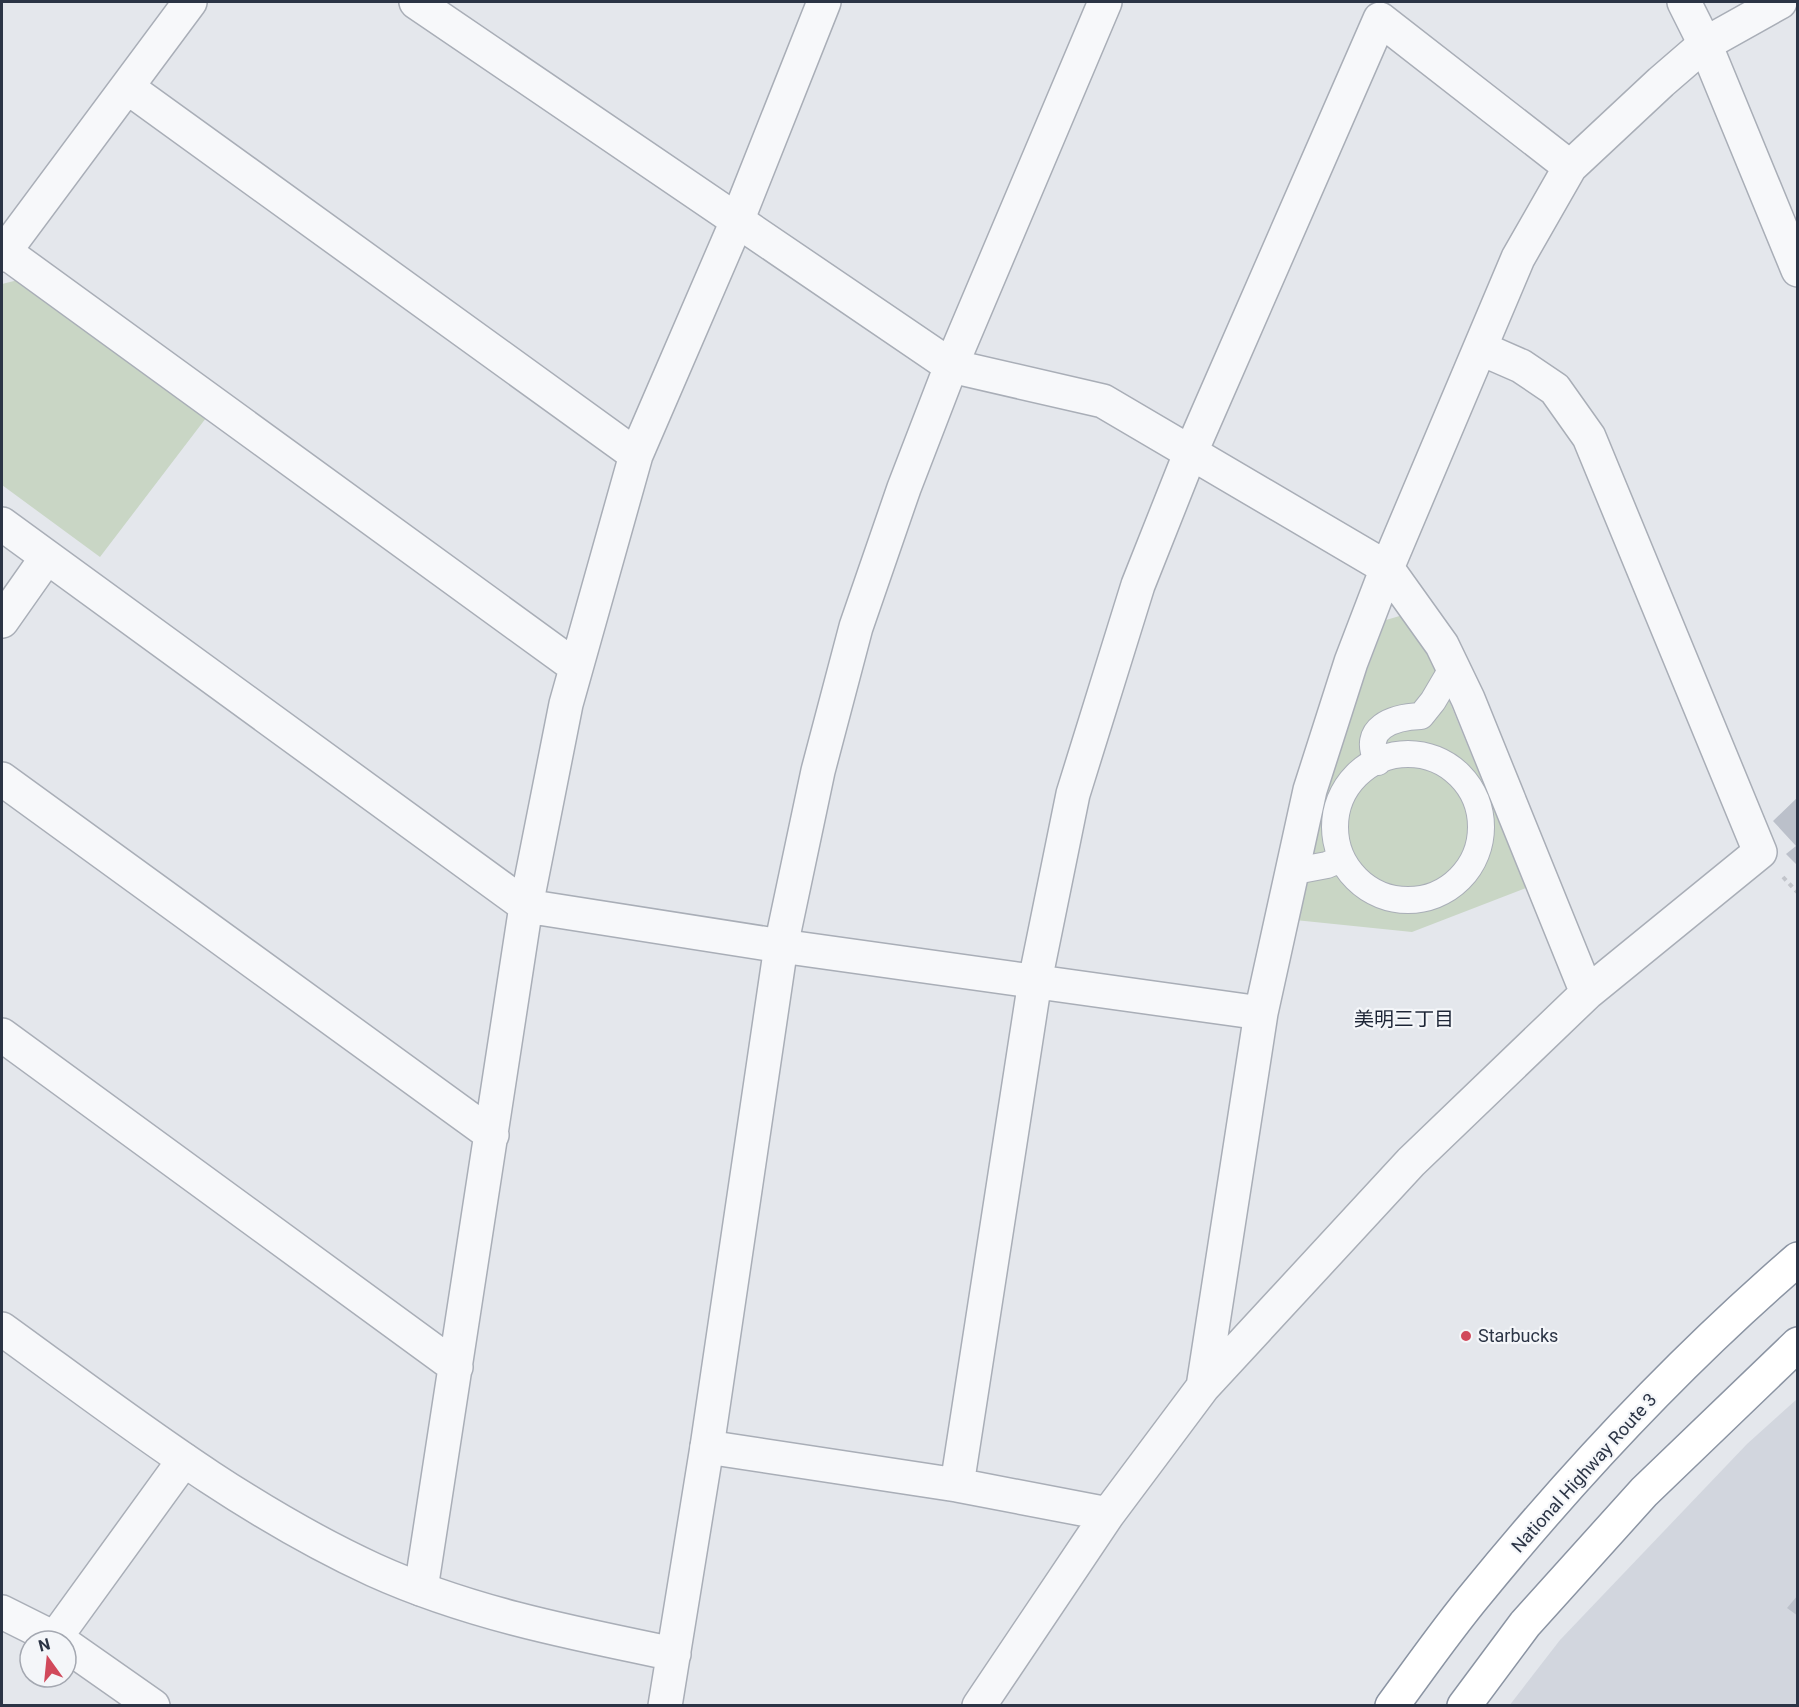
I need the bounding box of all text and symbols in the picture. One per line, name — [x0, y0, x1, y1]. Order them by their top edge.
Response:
district label: 美明三丁目 — [1354, 1007, 1454, 1031]
place label: Starbucks — [1478, 1325, 1558, 1346]
marker: Starbucks — [1459, 1329, 1473, 1343]
street label: National Highway Route 3 — [1507, 1389, 1660, 1556]
north arrow — [18, 1629, 78, 1689]
text: N — [36, 1634, 52, 1656]

